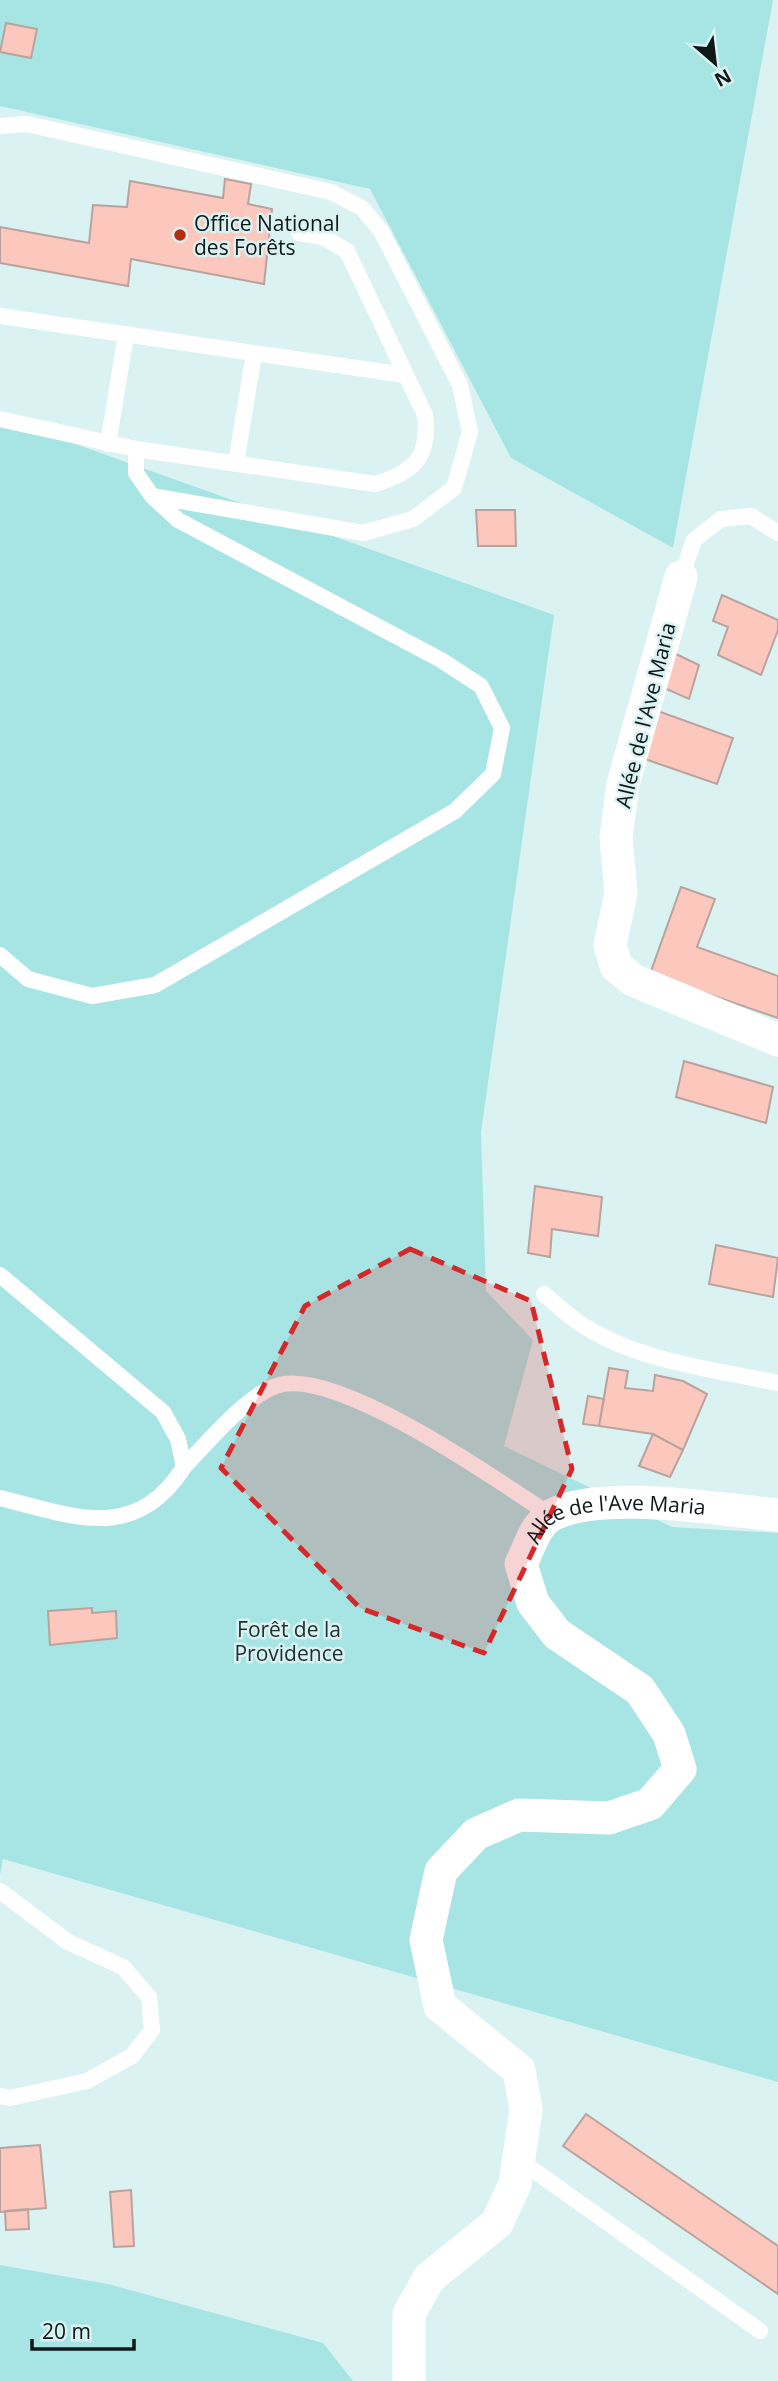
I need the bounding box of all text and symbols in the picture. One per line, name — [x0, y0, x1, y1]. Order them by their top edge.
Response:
north arrow — [680, 28, 750, 98]
text: N — [710, 63, 736, 93]
place label: Office National des Forêts — [194, 209, 340, 261]
marker: Office National des Forêts — [172, 227, 188, 243]
street label: Allée de l'Ave Maria — [608, 619, 682, 811]
street label: Allée de l'Ave Maria — [518, 1488, 707, 1548]
park label: Forêt de la Providence — [234, 1615, 344, 1667]
scale bar — [32, 2308, 133, 2352]
text: 20 m — [42, 2317, 91, 2345]

